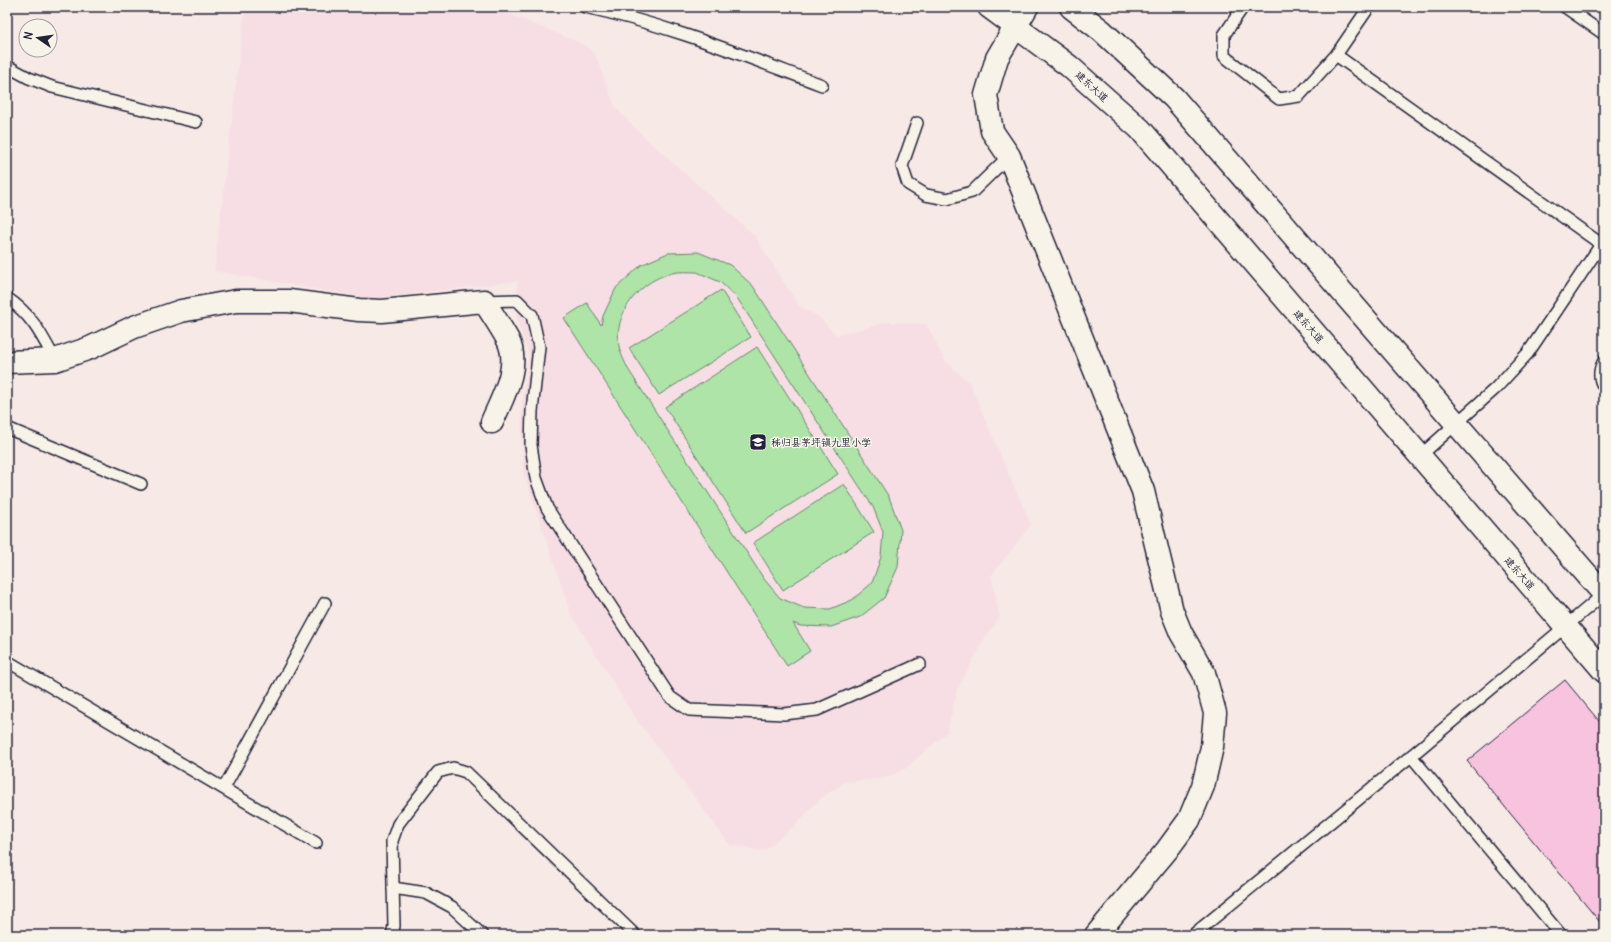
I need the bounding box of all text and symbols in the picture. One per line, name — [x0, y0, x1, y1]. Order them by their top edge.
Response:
north arrow — [18, 18, 58, 58]
text: N — [21, 30, 36, 41]
street label: 建东大道 — [1072, 68, 1111, 105]
street label: 建东大道 — [1291, 307, 1327, 346]
school or university icon: 秭归县茅坪镇九里小学 — [748, 432, 768, 452]
place label: 秭归县茅坪镇九里小学 — [771, 436, 871, 449]
street label: 建东大道 — [1502, 554, 1538, 593]

